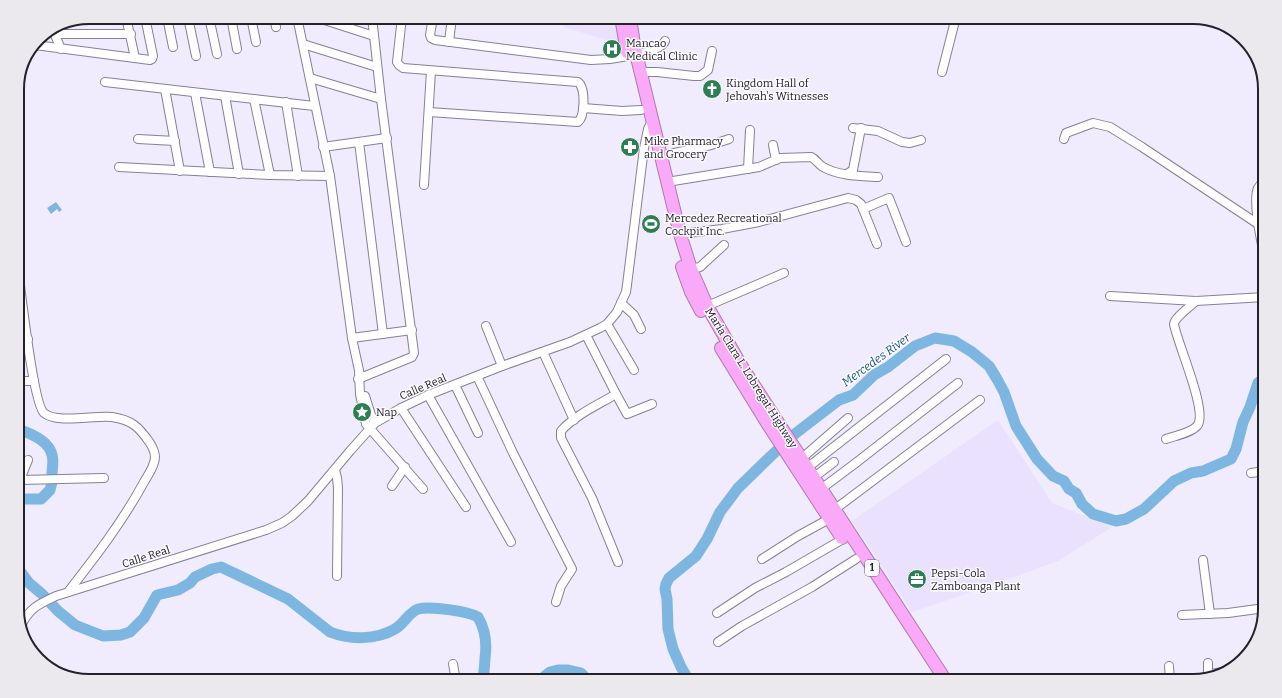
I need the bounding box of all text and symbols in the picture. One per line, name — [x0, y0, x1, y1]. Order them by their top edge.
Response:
place label: Mancao Medical Clinic — [626, 37, 698, 63]
hospital icon: Mancao Medical Clinic — [601, 38, 623, 60]
place label: Kingdom Hall of Jehovah's Witnesses — [725, 77, 829, 103]
church icon: Kingdom Hall of Jehovah's Witnesses — [701, 78, 723, 100]
place label: Mike Pharmacy and Grocery — [644, 135, 723, 161]
pharmacy icon: Mike Pharmacy and Grocery — [619, 136, 641, 158]
place label: Mercedez Recreational Cockpit Inc. — [665, 212, 782, 238]
sports icon: Mercedez Recreational Cockpit Inc. — [640, 213, 662, 235]
street label: Maria Clara L. Lobregat Highway — [702, 305, 800, 451]
water label: Mercedes River — [839, 330, 914, 389]
street label: Calle Real — [398, 371, 448, 403]
place icon: Nap — [351, 401, 373, 423]
place label: Nap — [376, 406, 398, 419]
street label: Calle Real — [120, 543, 172, 571]
road number: 1 — [865, 560, 879, 576]
place label: Pepsi-Cola Zamboanga Plant — [931, 567, 1021, 593]
office icon: Pepsi-Cola Zamboanga Plant — [906, 568, 928, 590]

